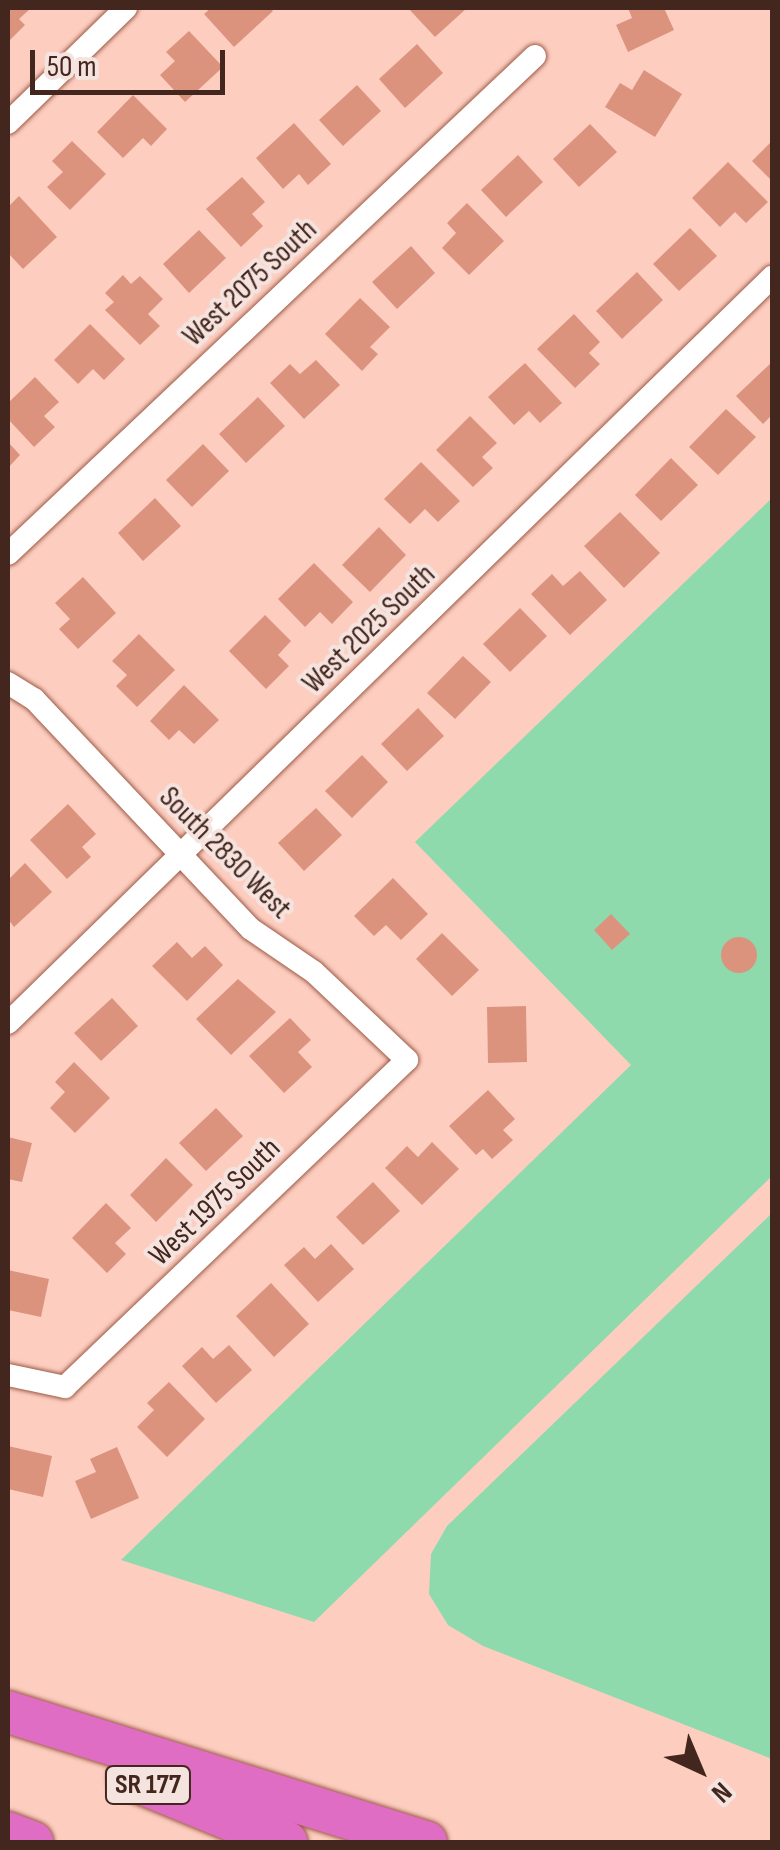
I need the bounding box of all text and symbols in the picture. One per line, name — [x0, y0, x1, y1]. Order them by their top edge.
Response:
scale bar — [35, 30, 230, 92]
text: 50 m — [47, 49, 96, 85]
street label: West 2075 South — [176, 212, 324, 354]
street label: West 2025 South — [295, 557, 443, 701]
street label: South 2830 West — [152, 780, 298, 926]
street label: West 1975 South — [142, 1131, 288, 1273]
north arrow — [650, 1720, 750, 1820]
road number: SR 177 — [103, 1762, 193, 1808]
text: N — [704, 1775, 738, 1809]

